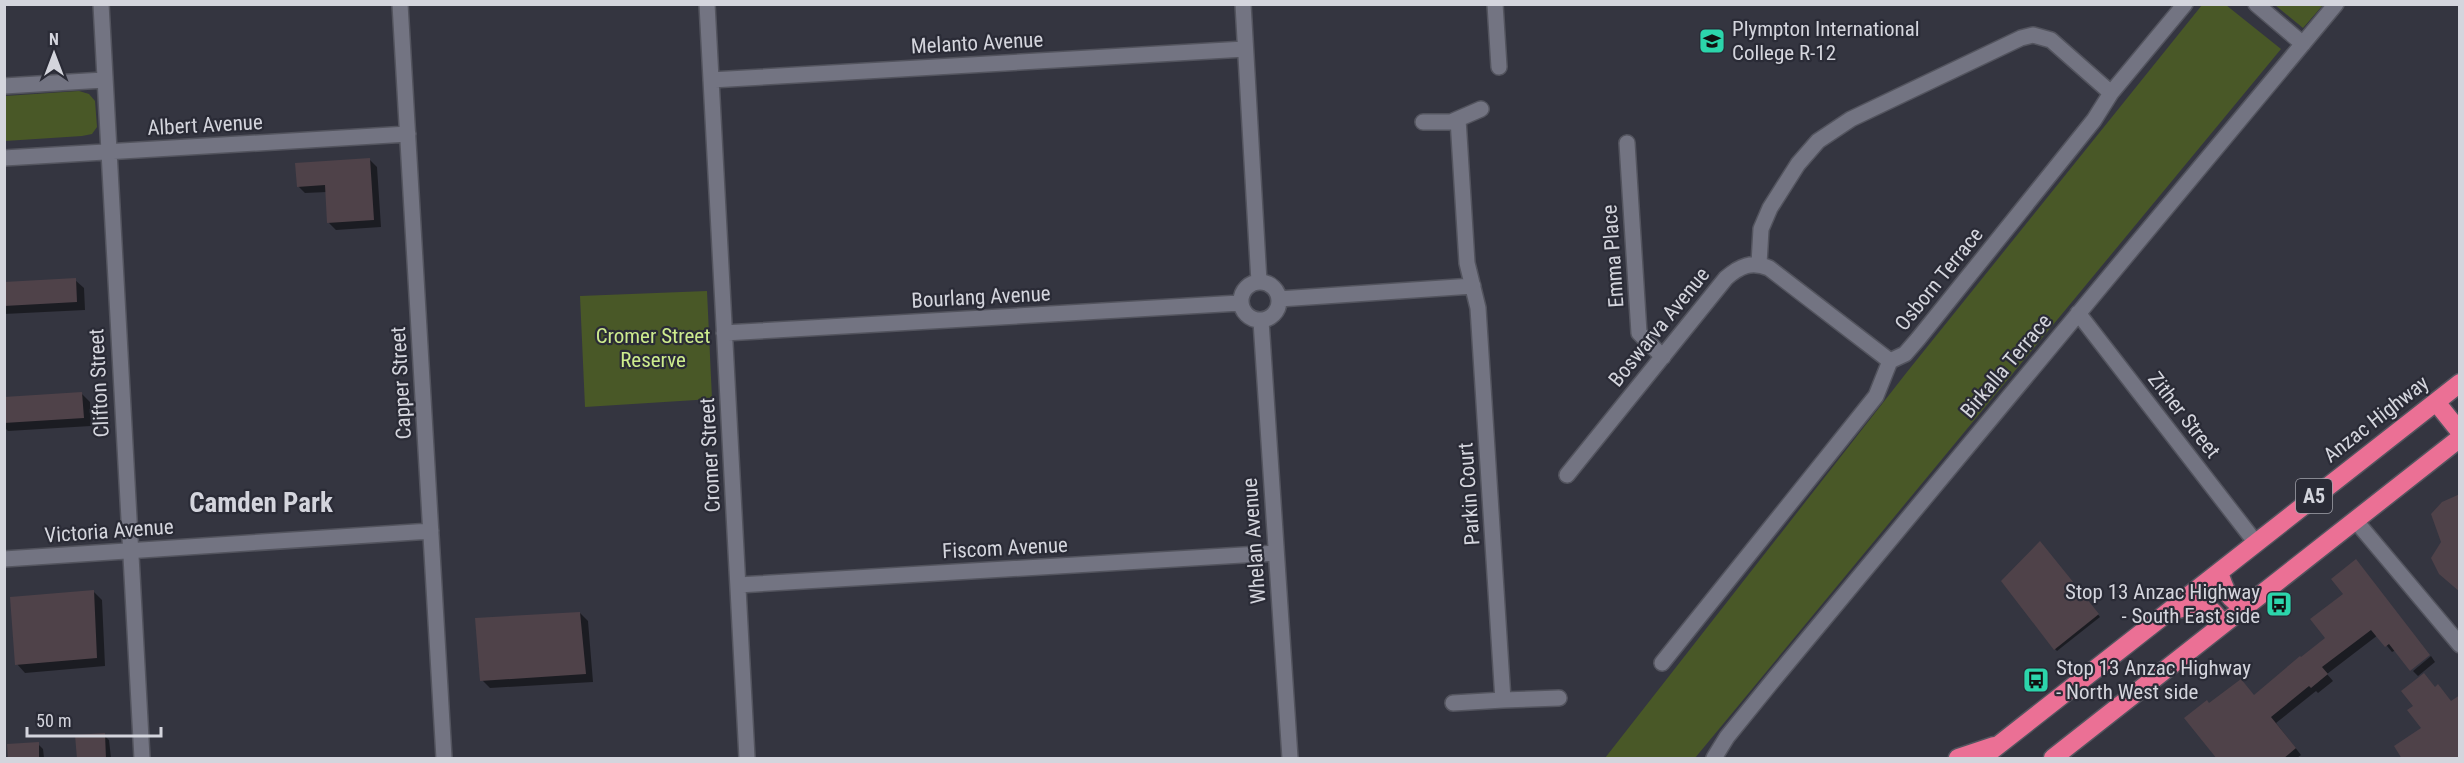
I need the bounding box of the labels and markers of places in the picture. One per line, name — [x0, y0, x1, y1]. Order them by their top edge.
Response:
place label: Plympton International College R-12 — [1732, 17, 1920, 65]
school or university icon: Plympton International College R-12 — [1697, 26, 1727, 56]
place label: Stop 13 Anzac Highway - South East side — [2065, 580, 2260, 628]
bus stop icon: Stop 13 Anzac Highway - South East side — [2264, 589, 2294, 619]
place label: Stop 13 Anzac Highway - North West side — [2056, 656, 2251, 704]
bus stop icon: Stop 13 Anzac Highway - North West side — [2021, 665, 2051, 695]

